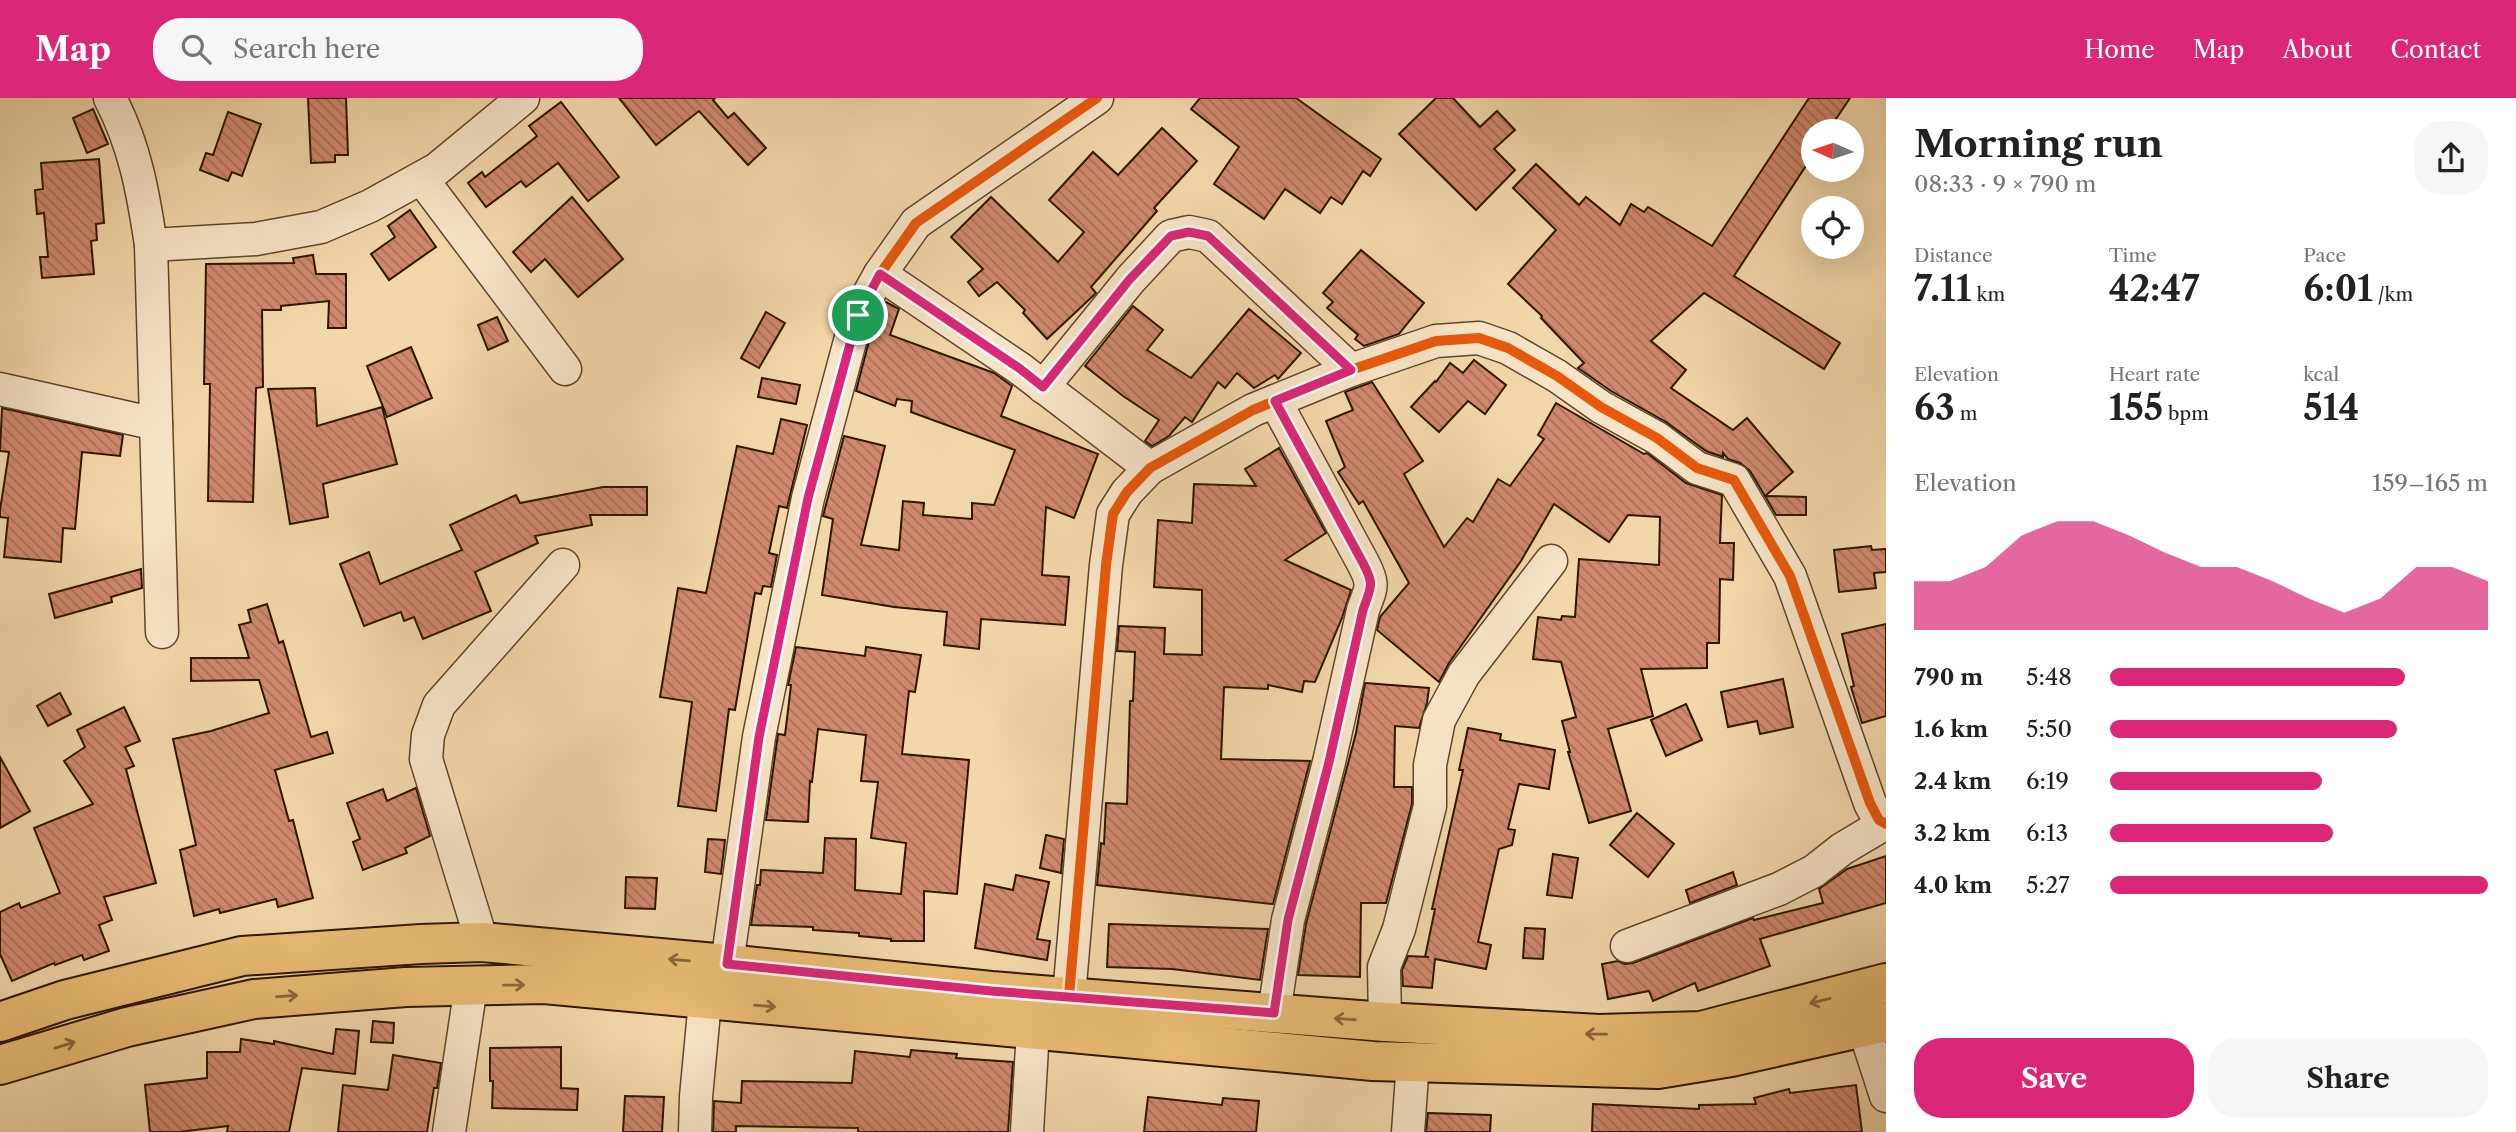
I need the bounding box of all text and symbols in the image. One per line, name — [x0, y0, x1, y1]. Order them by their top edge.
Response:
search box — [153, 18, 643, 81]
text: Map — [35, 29, 111, 70]
icon: search — [177, 30, 215, 68]
text: Search here — [233, 33, 380, 65]
text: Home — [2084, 35, 2155, 64]
text: Map — [2193, 35, 2244, 64]
text: About — [2282, 35, 2353, 64]
text: Contact — [2391, 35, 2481, 64]
north arrow — [1801, 119, 1864, 182]
map controls — [1801, 119, 1864, 259]
text: Morning run — [1914, 120, 2163, 167]
button: share — [2414, 121, 2488, 195]
text: 08:33 · 9 × 790 m — [1914, 170, 2097, 198]
button: locate — [1801, 196, 1864, 259]
text: Distance — [1914, 244, 1993, 267]
text: Time — [2109, 244, 2157, 267]
text: Pace — [2303, 244, 2346, 267]
text: 7.11 — [1914, 267, 1972, 310]
text: 42:47 — [2109, 267, 2199, 310]
text: 6:01 — [2303, 267, 2373, 310]
text: km — [1972, 283, 2005, 306]
text: /km — [2373, 283, 2413, 306]
pin — [828, 285, 888, 345]
icon: arrive — [839, 296, 877, 334]
text: Elevation — [1914, 363, 1999, 386]
text: Heart rate — [2109, 363, 2200, 386]
text: kcal — [2303, 363, 2339, 386]
text: 63 — [1914, 386, 1955, 429]
text: 155 — [2109, 386, 2163, 429]
text: 514 — [2303, 386, 2359, 429]
text: m — [1955, 402, 1977, 425]
text: bpm — [2163, 402, 2209, 425]
text: Elevation — [1914, 469, 2017, 497]
text: 159–165 m — [2372, 469, 2488, 497]
text: 790 m — [1914, 663, 1983, 691]
text: 5:48 — [2026, 663, 2072, 691]
text: 1.6 km — [1914, 715, 1988, 743]
text: 5:50 — [2026, 715, 2072, 743]
text: 2.4 km — [1914, 767, 1991, 795]
text: 6:19 — [2026, 767, 2069, 795]
text: 3.2 km — [1914, 819, 1991, 847]
text: 6:13 — [2026, 819, 2068, 847]
text: 4.0 km — [1914, 871, 1992, 899]
text: 5:27 — [2026, 871, 2070, 899]
one-way arrow — [668, 953, 691, 966]
one-way arrow — [502, 978, 525, 992]
one-way arrow — [275, 989, 298, 1002]
one-way arrow — [1809, 995, 1831, 1008]
one-way arrow — [753, 1000, 776, 1013]
one-way arrow — [1334, 1012, 1357, 1025]
one-way arrow — [1585, 1027, 1608, 1040]
one-way arrow — [54, 1037, 76, 1050]
button: Save — [1914, 1038, 2194, 1118]
button: Share — [2208, 1038, 2488, 1118]

